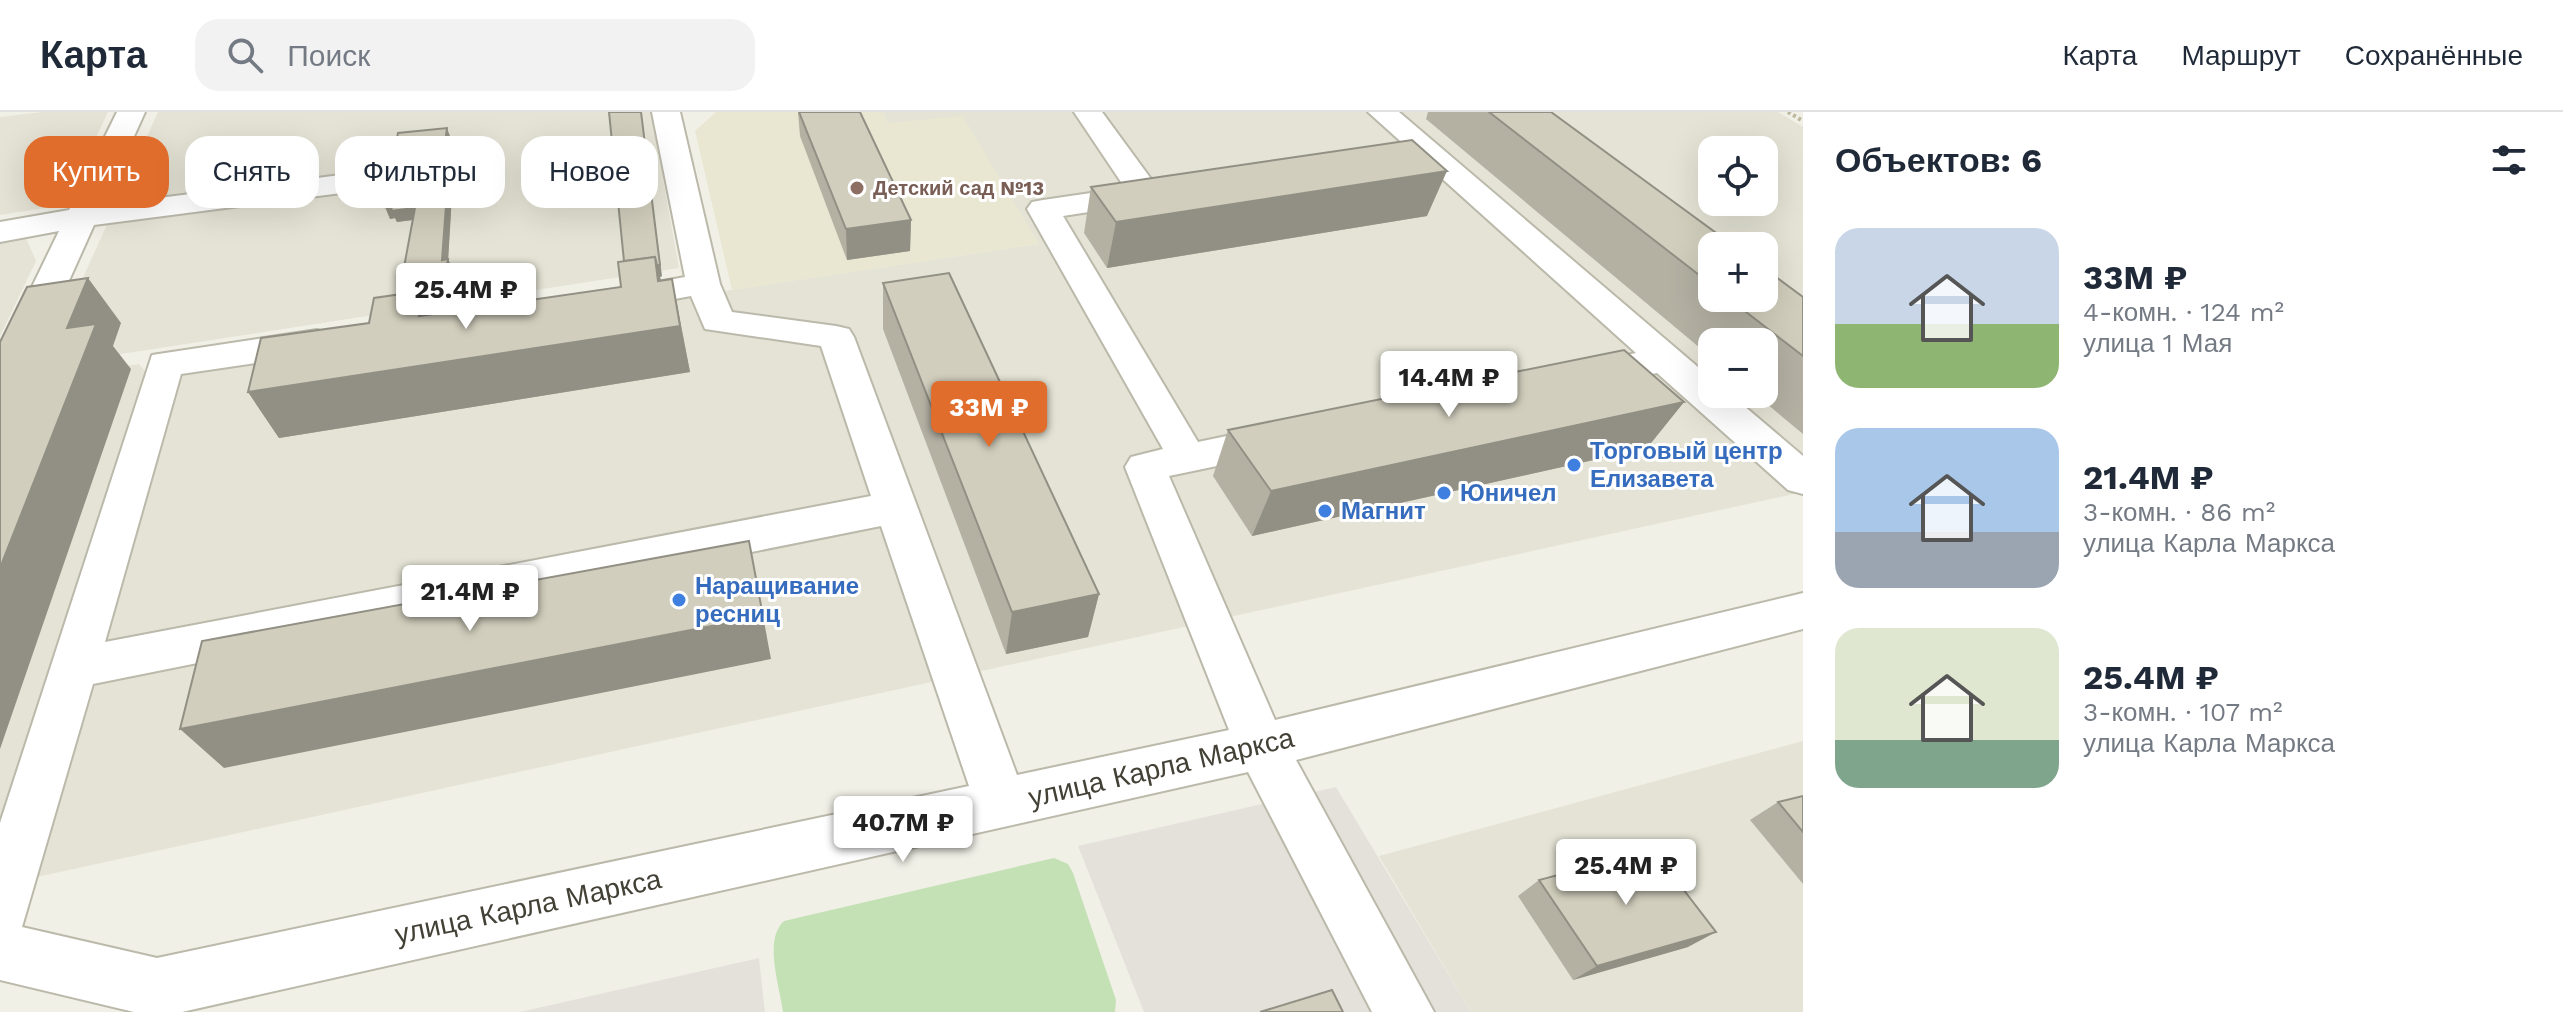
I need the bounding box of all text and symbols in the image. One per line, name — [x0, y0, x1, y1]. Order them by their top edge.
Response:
search box — [195, 19, 755, 91]
text: Карта — [40, 33, 147, 77]
icon: search — [223, 33, 267, 77]
text: Поиск — [287, 38, 370, 73]
text: Карта — [2062, 39, 2137, 72]
text: Маршрут — [2181, 39, 2301, 72]
text: Сохранённые — [2345, 39, 2523, 72]
chip: Купить — [24, 136, 169, 208]
chip: Снять — [185, 136, 319, 208]
chip: Фильтры — [335, 136, 505, 208]
chip: Новое — [521, 136, 658, 208]
map controls — [1698, 136, 1778, 408]
button: locate — [1698, 136, 1778, 216]
icon: filters — [2487, 138, 2531, 182]
text: Объектов: 6 — [1835, 140, 2042, 180]
place label: Детский сад №13 — [873, 176, 1044, 200]
marker: Детский сад №13 — [848, 179, 866, 197]
button: + — [1698, 232, 1778, 312]
text: 33M ₽ — [2083, 257, 2187, 297]
icon: home — [1899, 260, 1995, 356]
pin: 25.4M ₽ — [392, 263, 540, 331]
text: 25.4M ₽ — [414, 274, 518, 304]
text: 4-комн. · 124 m² — [2083, 297, 2284, 327]
button: − — [1698, 328, 1778, 408]
text: улица 1 Мая — [2083, 328, 2232, 358]
pin: 14.4M ₽ — [1375, 351, 1523, 419]
text: 14.4M ₽ — [1398, 362, 1500, 392]
pin: 33M ₽ — [933, 381, 1045, 449]
text: 33M ₽ — [949, 392, 1029, 422]
place label: Торговый центр Елизавета — [1590, 437, 1783, 493]
marker: Торговый центр Елизавета — [1565, 456, 1583, 474]
text: 21.4M ₽ — [2083, 457, 2214, 497]
icon: home — [1899, 460, 1995, 556]
place label: Юничел — [1460, 479, 1557, 507]
marker: Юничел — [1435, 484, 1453, 502]
place label: Магнит — [1341, 497, 1426, 525]
text: 3-комн. · 86 m² — [2083, 497, 2275, 527]
marker: Магнит — [1316, 502, 1334, 520]
text: улица Карла Маркса — [2083, 528, 2335, 558]
pin: 21.4M ₽ — [396, 565, 544, 633]
place label: Наращивание ресниц — [695, 572, 859, 628]
text: 21.4M ₽ — [420, 576, 520, 606]
marker: Наращивание ресниц — [670, 591, 688, 609]
text: 25.4M ₽ — [2083, 657, 2219, 697]
icon: home — [1899, 660, 1995, 756]
text: 3-комн. · 107 m² — [2083, 697, 2283, 727]
street label: улица Карла Маркса — [1025, 721, 1297, 814]
text: улица Карла Маркса — [2083, 728, 2335, 758]
pin: 40.7M ₽ — [829, 796, 977, 864]
text: 40.7M ₽ — [852, 807, 954, 837]
pin: 25.4M ₽ — [1552, 839, 1700, 907]
text: 25.4M ₽ — [1574, 850, 1678, 880]
street label: улица Карла Маркса — [392, 862, 665, 951]

